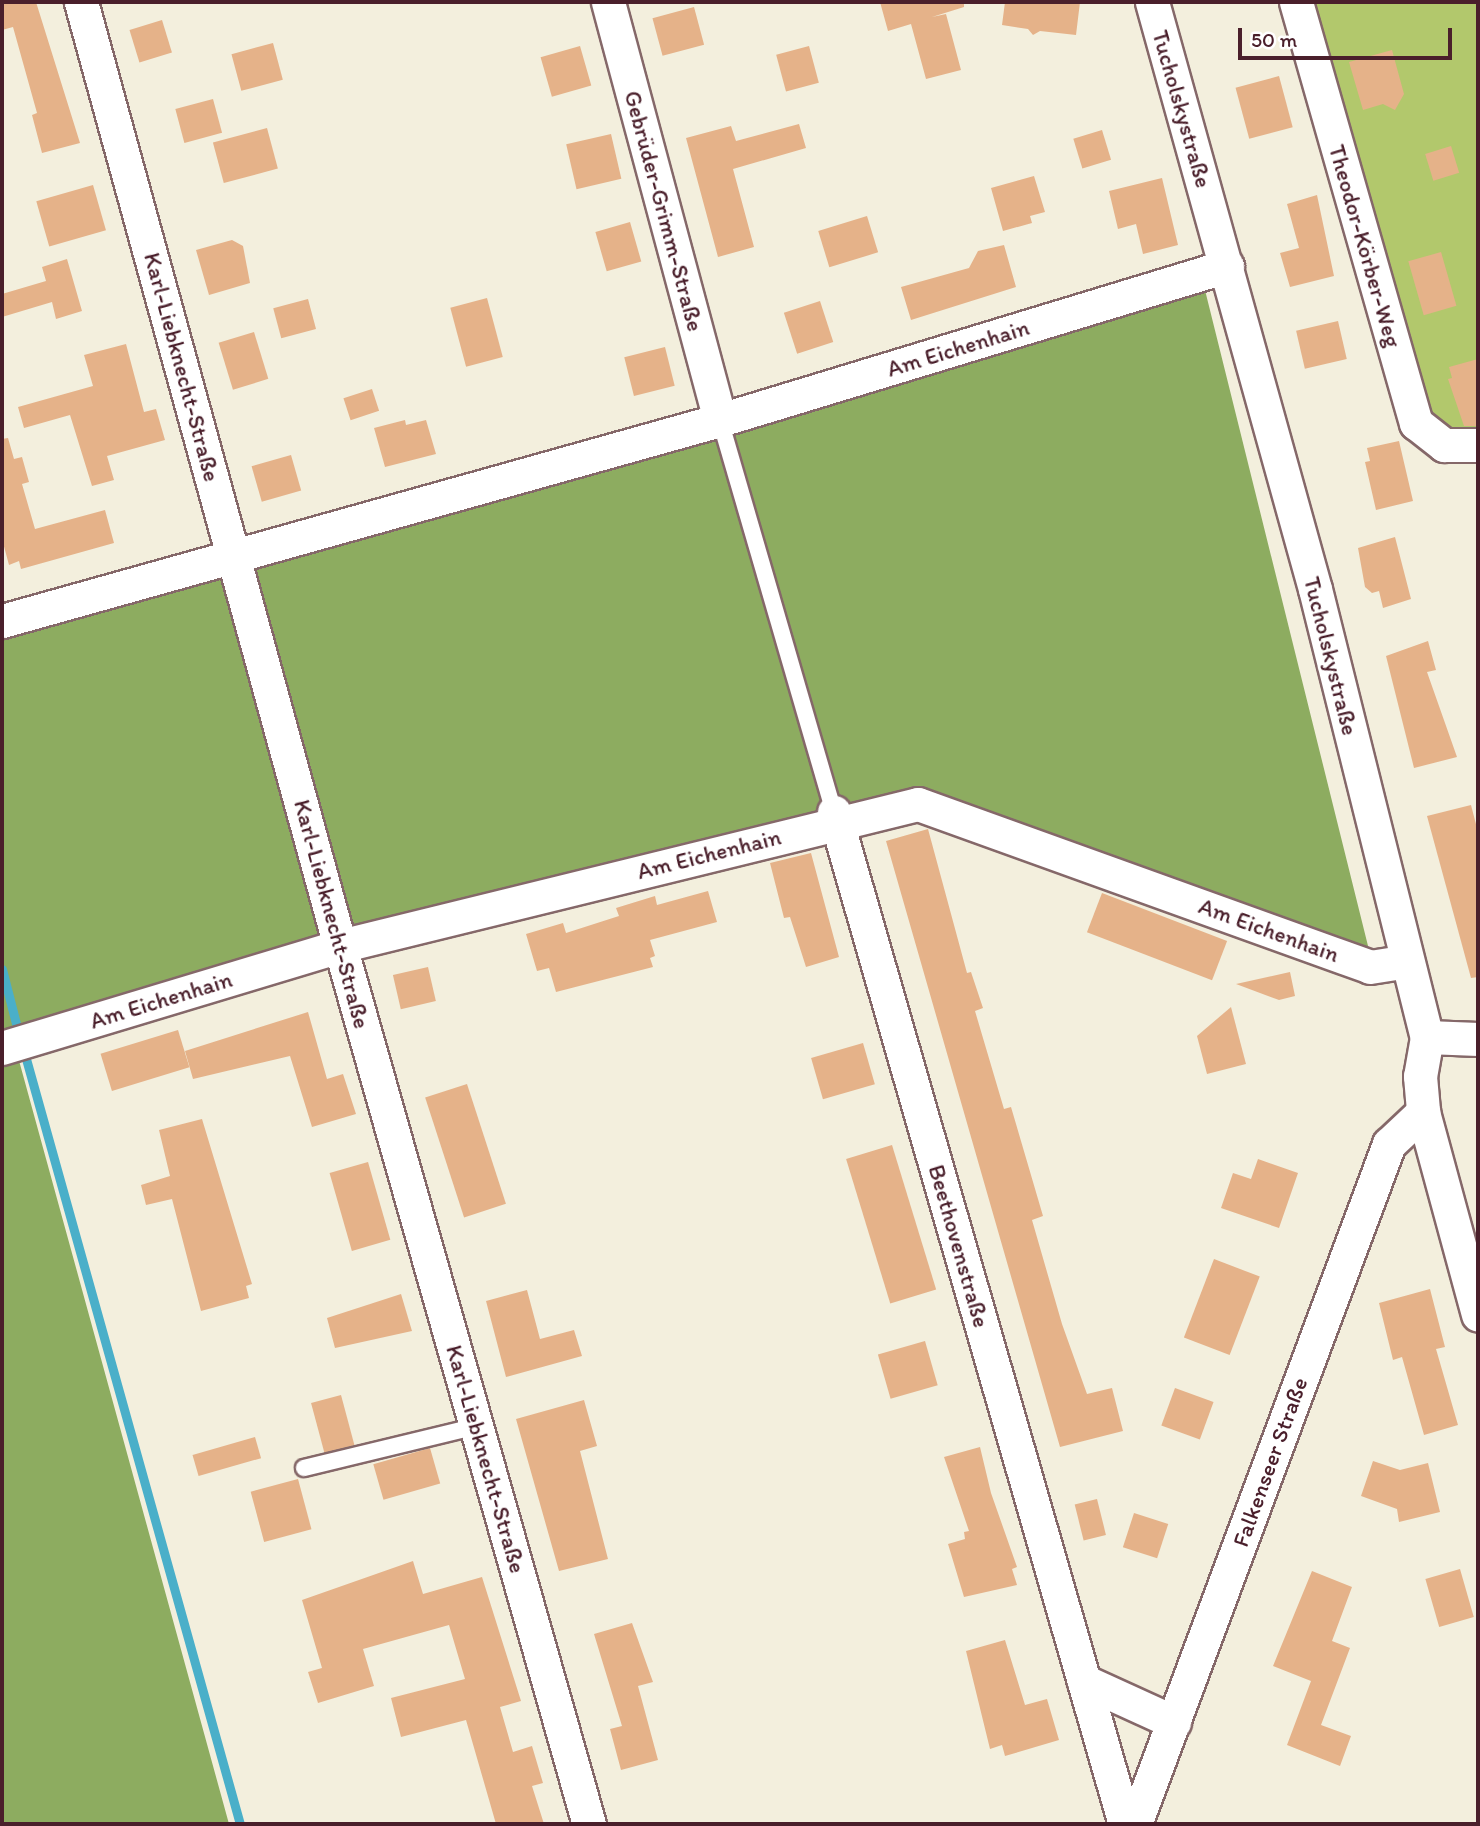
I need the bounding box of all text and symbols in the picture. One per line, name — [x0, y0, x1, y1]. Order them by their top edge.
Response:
scale bar — [1242, 14, 1456, 58]
street label: Tucholskystraße — [1146, 27, 1218, 191]
text: 50 m — [1251, 27, 1297, 52]
street label: Gebrüder-Grimm-Straße — [619, 88, 709, 334]
street label: Theodor-Körber-Weg — [1323, 142, 1407, 350]
street label: Karl-Liebknecht-Straße — [138, 249, 226, 485]
street label: Am Eichenhain — [884, 313, 1032, 383]
street label: Tucholskystraße — [1298, 574, 1364, 738]
street label: Karl-Liebknecht-Straße — [288, 796, 376, 1032]
street label: Am Eichenhain — [634, 823, 784, 885]
street label: Am Eichenhain — [1195, 892, 1343, 968]
street label: Am Eichenhain — [87, 965, 235, 1035]
street label: Beethovenstraße — [923, 1161, 995, 1331]
street label: Karl-Liebknecht-Straße — [440, 1342, 532, 1576]
street label: Falkenseer Straße — [1226, 1373, 1314, 1551]

